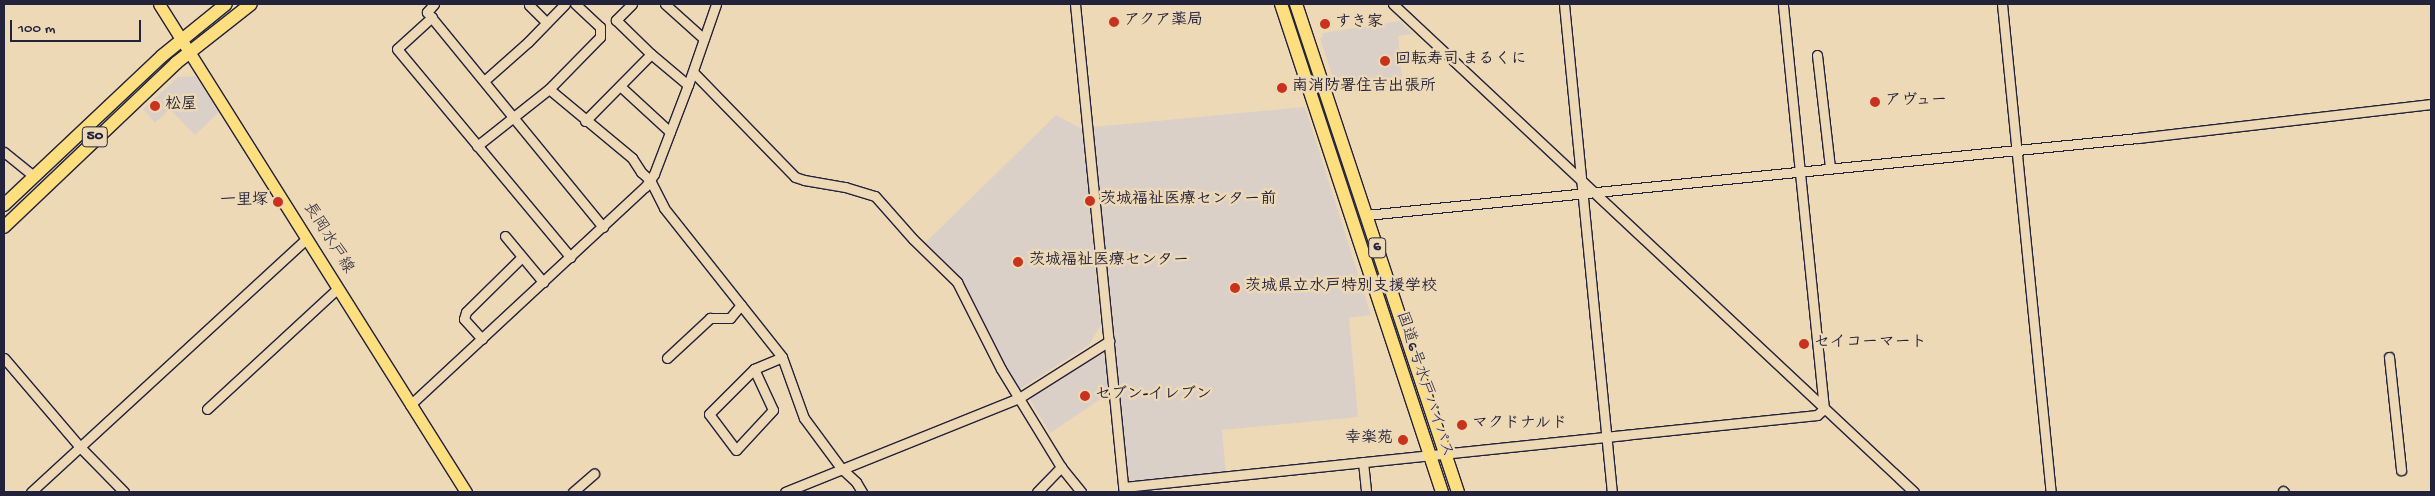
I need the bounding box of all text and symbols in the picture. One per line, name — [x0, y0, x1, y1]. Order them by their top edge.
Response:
scale bar — [12, 10, 144, 42]
place label: アクア薬局 — [1124, 12, 1204, 32]
place label: すき家 — [1335, 14, 1383, 34]
marker: アクア薬局 — [1108, 16, 1120, 28]
marker: すき家 — [1319, 18, 1331, 30]
text: 100 m — [18, 20, 55, 38]
place label: 回転寿司 まるくに — [1395, 51, 1527, 71]
marker: 回転寿司 まるくに — [1379, 55, 1391, 67]
place label: 南消防署住吉出張所 — [1292, 78, 1436, 98]
marker: 南消防署住吉出張所 — [1276, 82, 1288, 94]
place label: アヴュー — [1885, 92, 1949, 112]
place label: 松屋 — [165, 96, 197, 116]
marker: アヴュー — [1869, 96, 1881, 108]
marker: 松屋 — [149, 100, 161, 112]
road number: 50 — [81, 124, 109, 150]
place label: 茨城福祉医療センター前 — [1100, 191, 1276, 211]
place label: 一里塚 — [220, 192, 268, 212]
marker: 茨城福祉医療センター前 — [1084, 195, 1096, 207]
marker: 一里塚 — [272, 196, 284, 208]
street label: 長岡水戸線 — [298, 200, 356, 278]
road number: 6 — [1367, 236, 1387, 260]
place label: 茨城福祉医療センター — [1029, 252, 1189, 272]
marker: 茨城福祉医療センター — [1011, 255, 1025, 269]
place label: 茨城県立水戸特別支援学校 — [1245, 278, 1437, 298]
marker: 茨城県立水戸特別支援学校 — [1229, 282, 1241, 294]
street label: 国道6号水戸バイパス — [1390, 310, 1456, 460]
place label: セイコーマート — [1814, 334, 1926, 354]
marker: セイコーマート — [1798, 338, 1810, 350]
place label: セブン-イレブン — [1095, 386, 1212, 406]
marker: セブン-イレブン — [1079, 390, 1091, 402]
place label: マクドナルド — [1472, 415, 1568, 435]
marker: マクドナルド — [1456, 419, 1468, 431]
place label: 幸楽苑 — [1345, 430, 1393, 450]
marker: 幸楽苑 — [1397, 434, 1409, 446]

